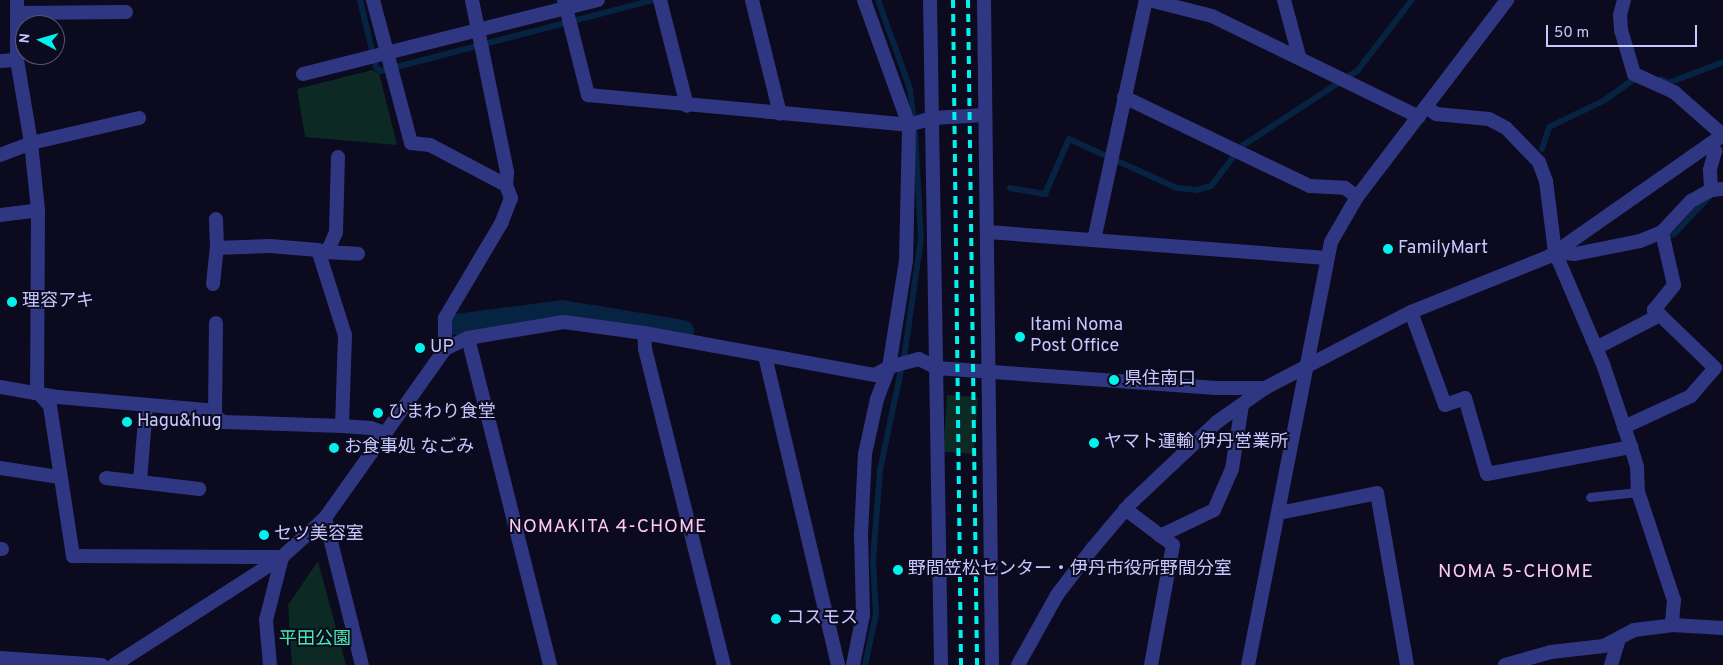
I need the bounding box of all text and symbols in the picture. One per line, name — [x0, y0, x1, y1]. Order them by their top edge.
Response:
north arrow — [15, 15, 65, 65]
scale bar — [1548, 15, 1699, 47]
text: 50 m — [1554, 24, 1589, 43]
text: N — [17, 33, 35, 44]
place label: FamilyMart — [1398, 238, 1488, 260]
marker: FamilyMart — [1382, 243, 1394, 255]
place label: 理容アキ — [22, 291, 94, 313]
marker: 理容アキ — [6, 296, 18, 308]
place label: Itami Noma Post Office — [1030, 316, 1123, 358]
marker: Itami Noma Post Office — [1014, 331, 1026, 343]
place label: UP — [430, 337, 454, 359]
marker: UP — [414, 342, 426, 354]
place label: 県住南口 — [1124, 369, 1196, 391]
marker: 県住南口 — [1108, 374, 1120, 386]
place label: ひまわり食堂 — [388, 402, 496, 424]
marker: ひまわり食堂 — [372, 407, 384, 419]
place label: Hagu&hug — [137, 411, 222, 433]
marker: Hagu&hug — [121, 416, 133, 428]
place label: ヤマト運輸 伊丹営業所 — [1104, 432, 1288, 454]
place label: お食事処 なごみ — [344, 437, 474, 459]
marker: ヤマト運輸 伊丹営業所 — [1088, 437, 1100, 449]
marker: お食事処 なごみ — [328, 442, 340, 454]
district label: NOMAKITA 4-CHOME — [506, 517, 710, 539]
place label: セツ美容室 — [274, 524, 364, 546]
marker: セツ美容室 — [258, 529, 270, 541]
place label: 野間笠松センター・伊丹市役所野間分室 — [908, 559, 1232, 581]
district label: NOMA 5-CHOME — [1436, 562, 1596, 584]
marker: 野間笠松センター・伊丹市役所野間分室 — [892, 564, 904, 576]
place label: コスモス — [786, 608, 858, 630]
marker: コスモス — [770, 613, 782, 625]
park label: 平田公園 — [279, 629, 351, 651]

